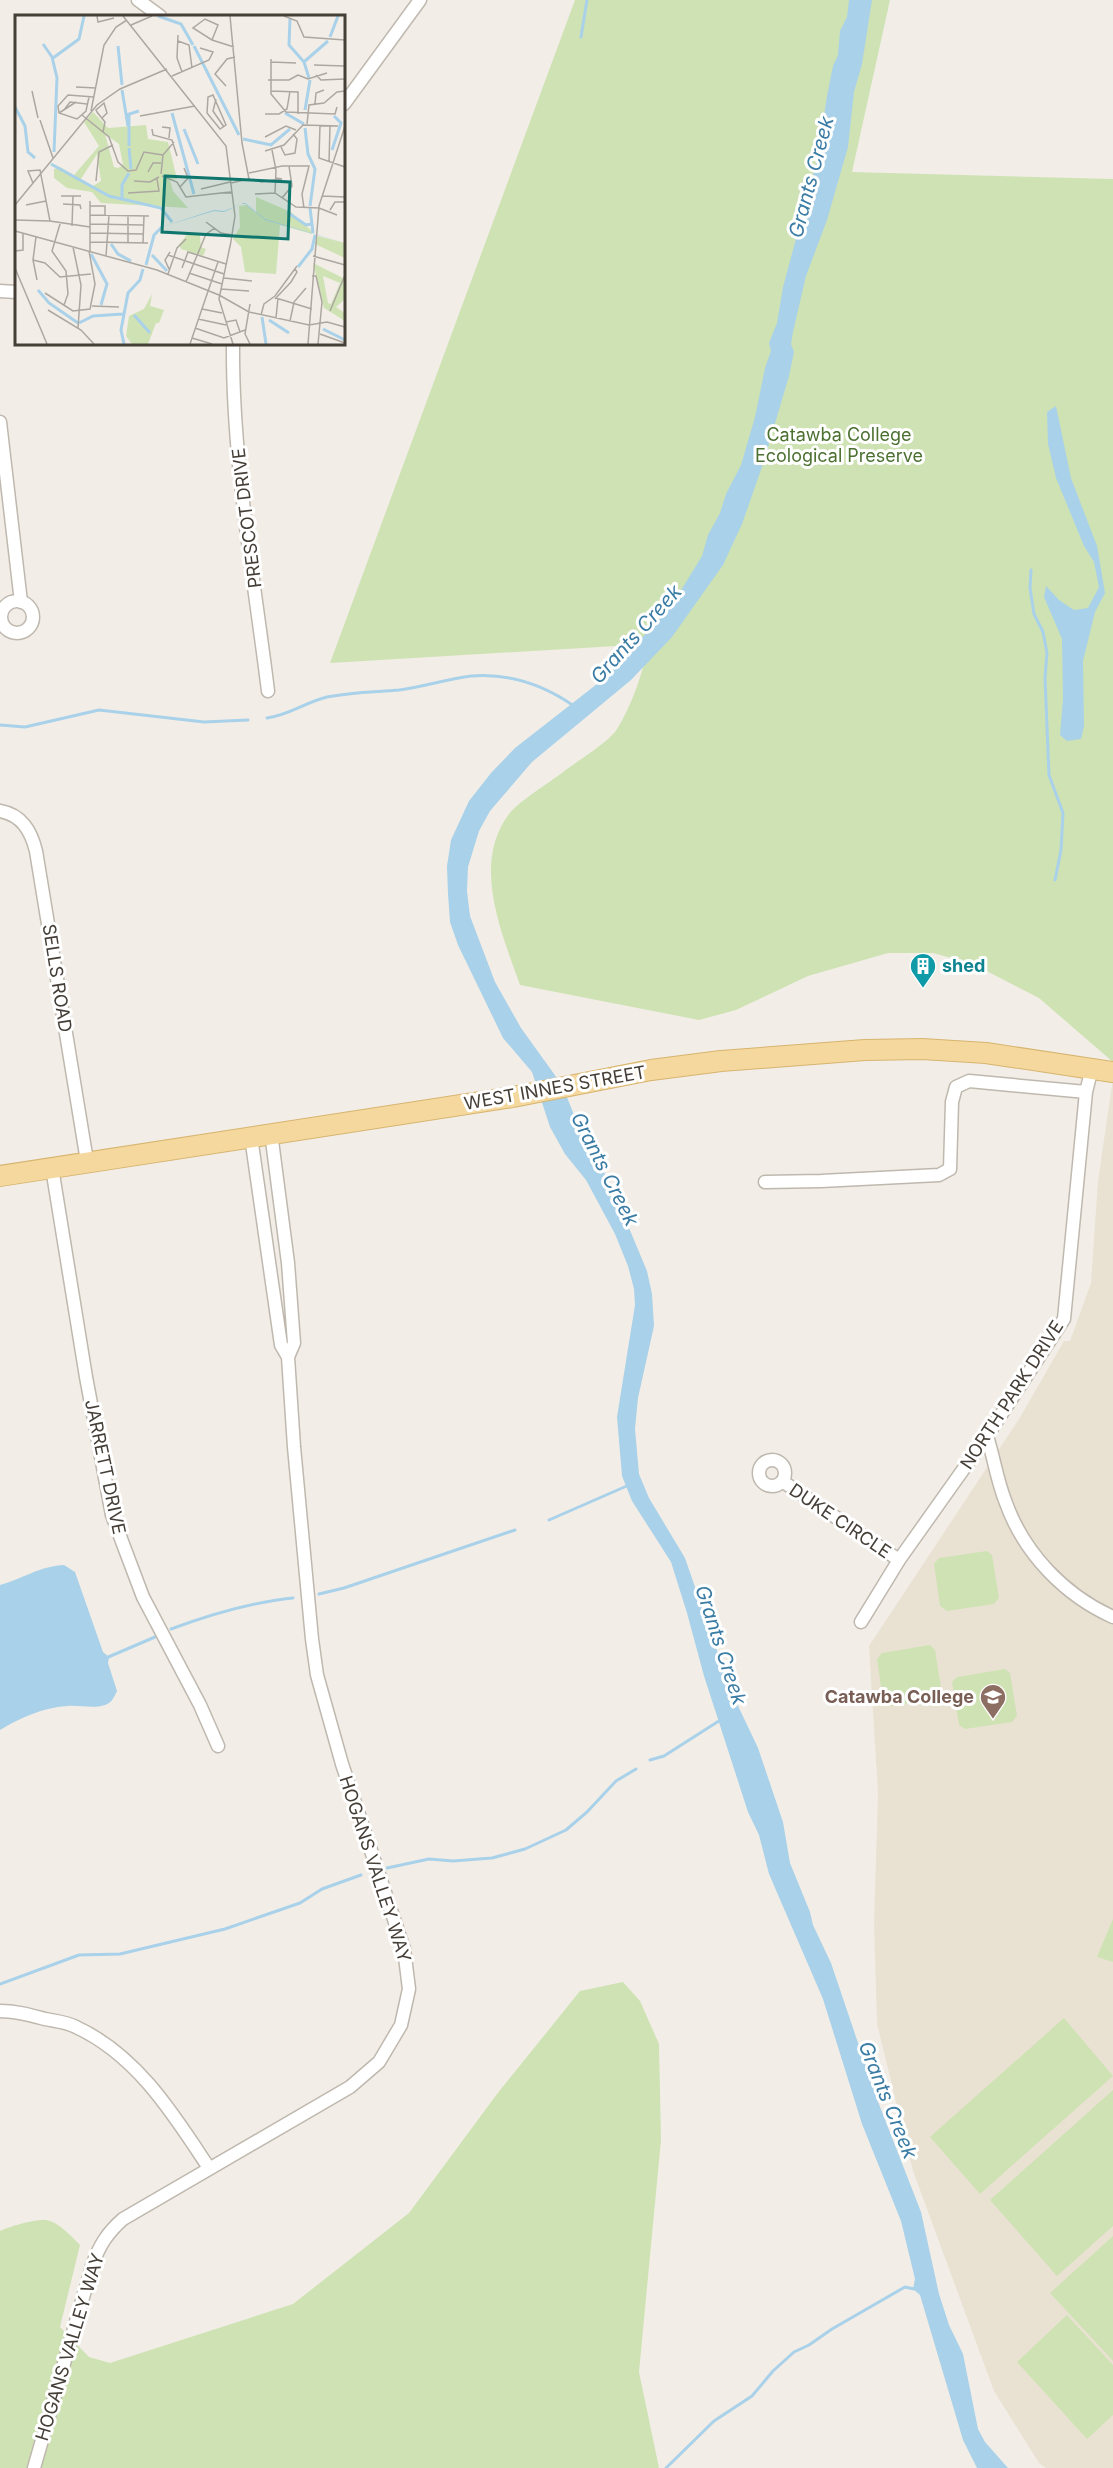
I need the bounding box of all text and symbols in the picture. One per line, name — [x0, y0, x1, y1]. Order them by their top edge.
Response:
inset map — [15, 15, 345, 345]
water label: Grants Creek — [783, 113, 839, 240]
park label: Catawba College Ecological Preserve — [755, 424, 923, 466]
street label: PRESCOT DRIVE — [227, 447, 266, 589]
water label: Grants Creek — [585, 579, 687, 688]
street label: SELLS ROAD — [39, 922, 76, 1034]
building icon: shed — [908, 951, 938, 989]
place label: shed — [942, 955, 985, 976]
street label: WEST INNES STREET — [462, 1061, 647, 1114]
water label: Grants Creek — [566, 1108, 644, 1231]
street label: NORTH PARK DRIVE — [956, 1316, 1067, 1473]
street label: JARRETT DRIVE — [81, 1398, 130, 1536]
street label: DUKE CIRCLE — [785, 1479, 895, 1562]
water label: Grants Creek — [690, 1582, 752, 1709]
school or university icon: Catawba College — [978, 1682, 1008, 1720]
place label: Catawba College — [825, 1686, 974, 1707]
street label: HOGANS VALLEY WAY — [335, 1773, 416, 1965]
water label: Grants Creek — [854, 2038, 923, 2163]
street label: HOGANS VALLEY WAY — [31, 2251, 108, 2443]

